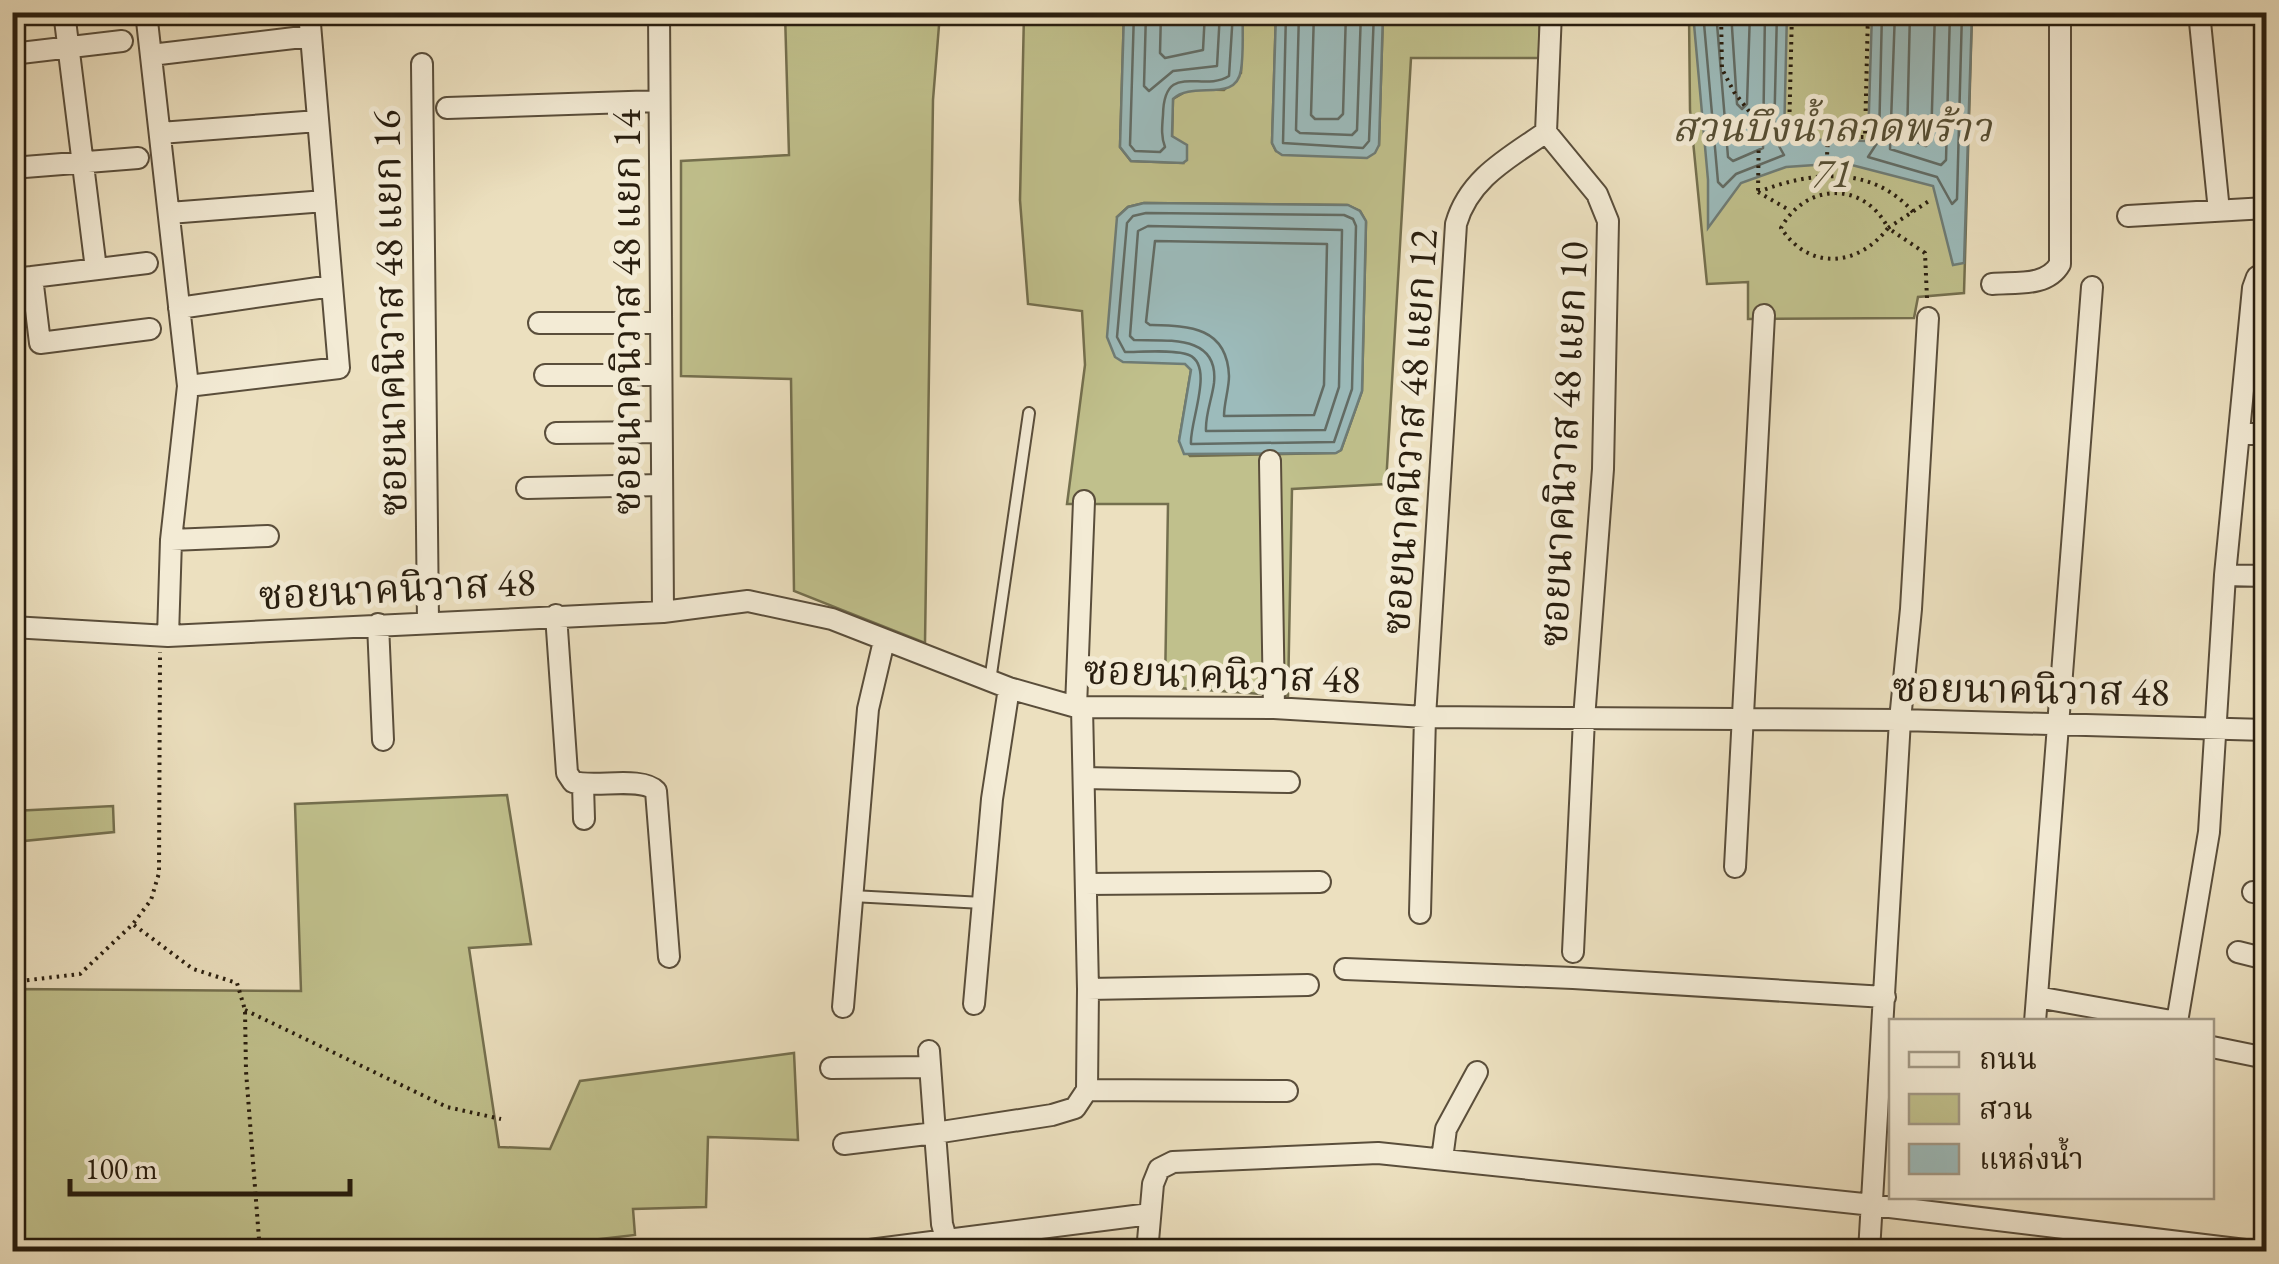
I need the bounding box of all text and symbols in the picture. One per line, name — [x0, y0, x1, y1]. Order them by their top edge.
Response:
park label: สวนบึงน้ำลาดพร้าว 71 — [1672, 98, 1993, 199]
street label: ซอยนาคนิวาส 48 แยก 14 — [600, 108, 652, 515]
street label: ซอยนาคนิวาส 48 แยก 16 — [359, 110, 419, 516]
street label: ซอยนาคนิวาส 48 แยก 12 — [1369, 228, 1449, 636]
street label: ซอยนาคนิวาส 48 แยก 10 — [1526, 240, 1600, 648]
street label: ซอยนาคนิวาส 48 — [257, 555, 537, 621]
street label: ซอยนาคนิวาส 48 — [1083, 643, 1361, 705]
street label: ซอยนาคนิวาส 48 — [1892, 661, 2170, 717]
legend — [1889, 1019, 2214, 1199]
text: ถนน — [1979, 1039, 2037, 1078]
text: สวน — [1979, 1089, 2033, 1128]
scale bar — [70, 1134, 350, 1196]
text: แหล่งน้ำ — [1979, 1137, 2084, 1178]
text: 100 m — [85, 1149, 158, 1188]

